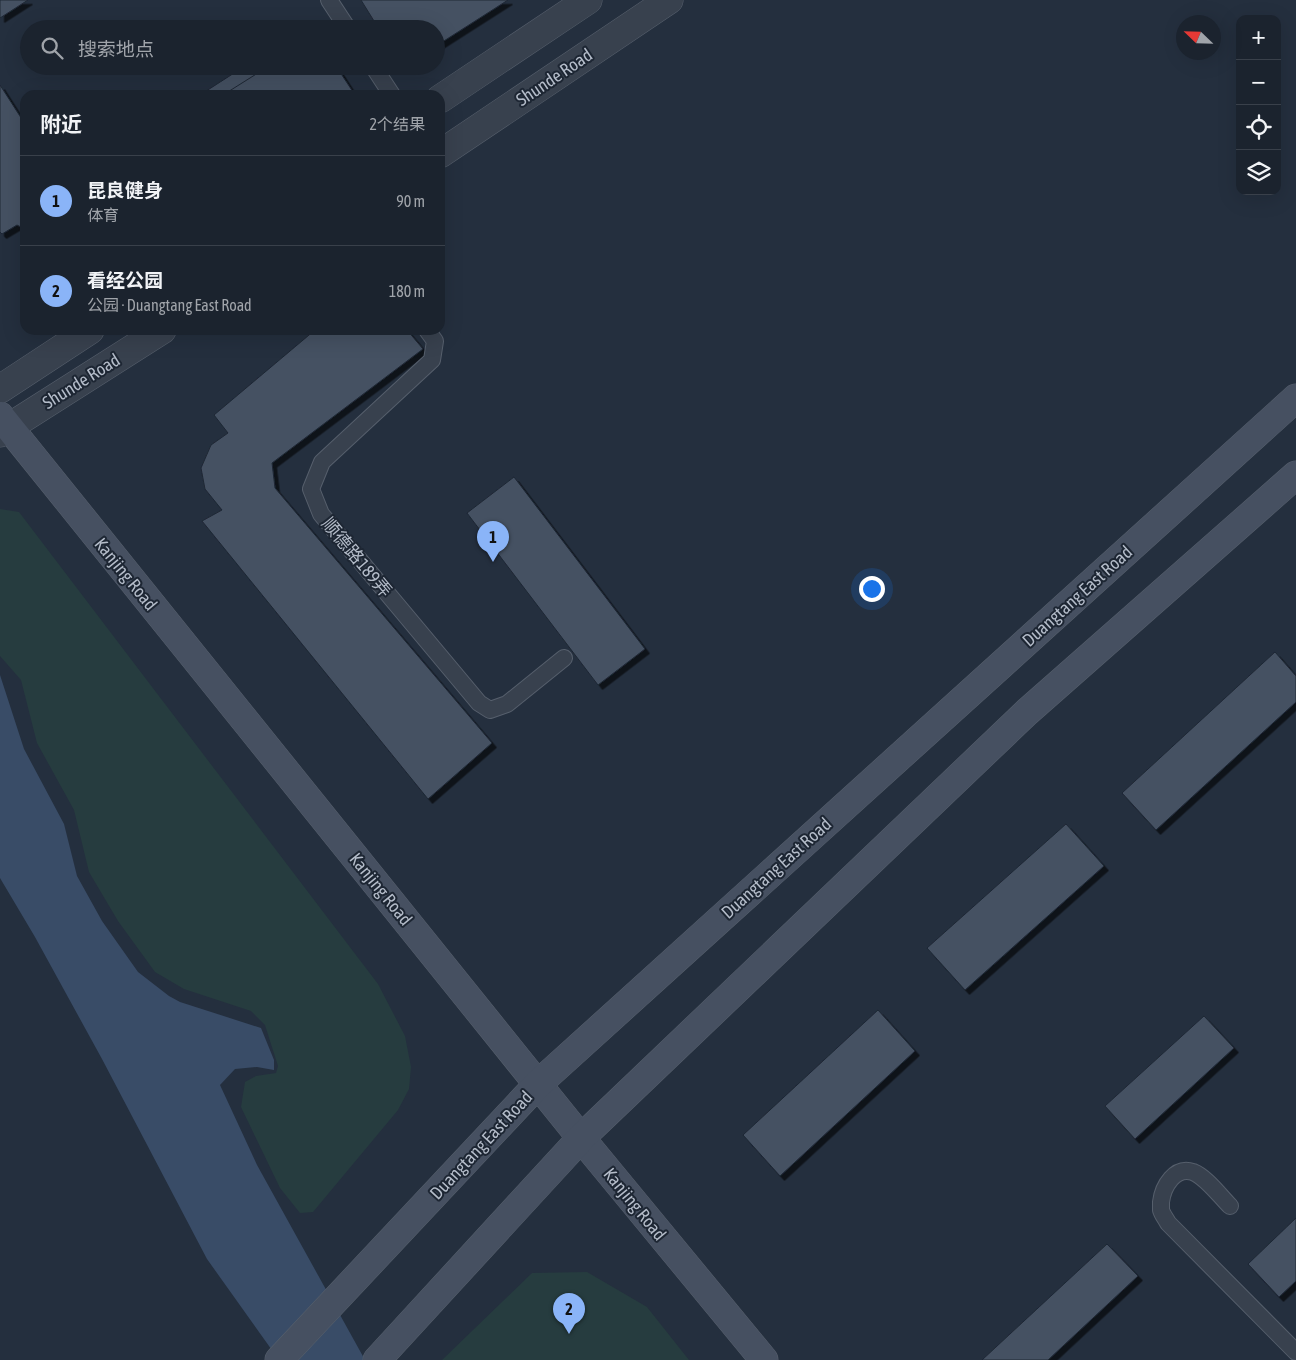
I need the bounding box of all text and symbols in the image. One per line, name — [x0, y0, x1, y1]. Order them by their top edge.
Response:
north arrow — [1176, 15, 1221, 60]
map controls — [1236, 15, 1281, 195]
button: + — [1236, 15, 1281, 60]
search box — [20, 20, 445, 75]
icon: search — [38, 34, 66, 62]
text: 搜索地点 — [78, 38, 154, 60]
street label: Shunde Road — [512, 44, 596, 110]
button: − — [1236, 60, 1281, 105]
button: locate — [1236, 105, 1281, 150]
text: 附近 — [40, 112, 82, 136]
text: 2个结果 — [369, 115, 425, 133]
button: layers — [1236, 150, 1281, 195]
text: 昆良健身 — [87, 179, 163, 201]
text: 1 — [52, 192, 60, 210]
text: 90 m — [396, 192, 425, 210]
text: 体育 — [87, 206, 119, 224]
text: 看经公园 — [87, 269, 163, 291]
text: 2 — [52, 282, 60, 300]
text: 180 m — [389, 282, 425, 300]
text: 公园 · Duangtang East Road — [87, 296, 252, 314]
street label: Shunde Road — [38, 349, 124, 413]
street label: 顺德路189弄 — [318, 513, 396, 601]
pin: 1 — [477, 521, 509, 562]
street label: Kanjing Road — [90, 534, 162, 614]
street label: Duangtang East Road — [1018, 541, 1136, 651]
your location — [859, 576, 885, 602]
street label: Duangtang East Road — [717, 813, 835, 923]
street label: Kanjing Road — [345, 849, 417, 929]
street label: Duangtang East Road — [425, 1086, 537, 1204]
street label: Kanjing Road — [599, 1164, 671, 1244]
pin: 2 — [553, 1293, 585, 1334]

